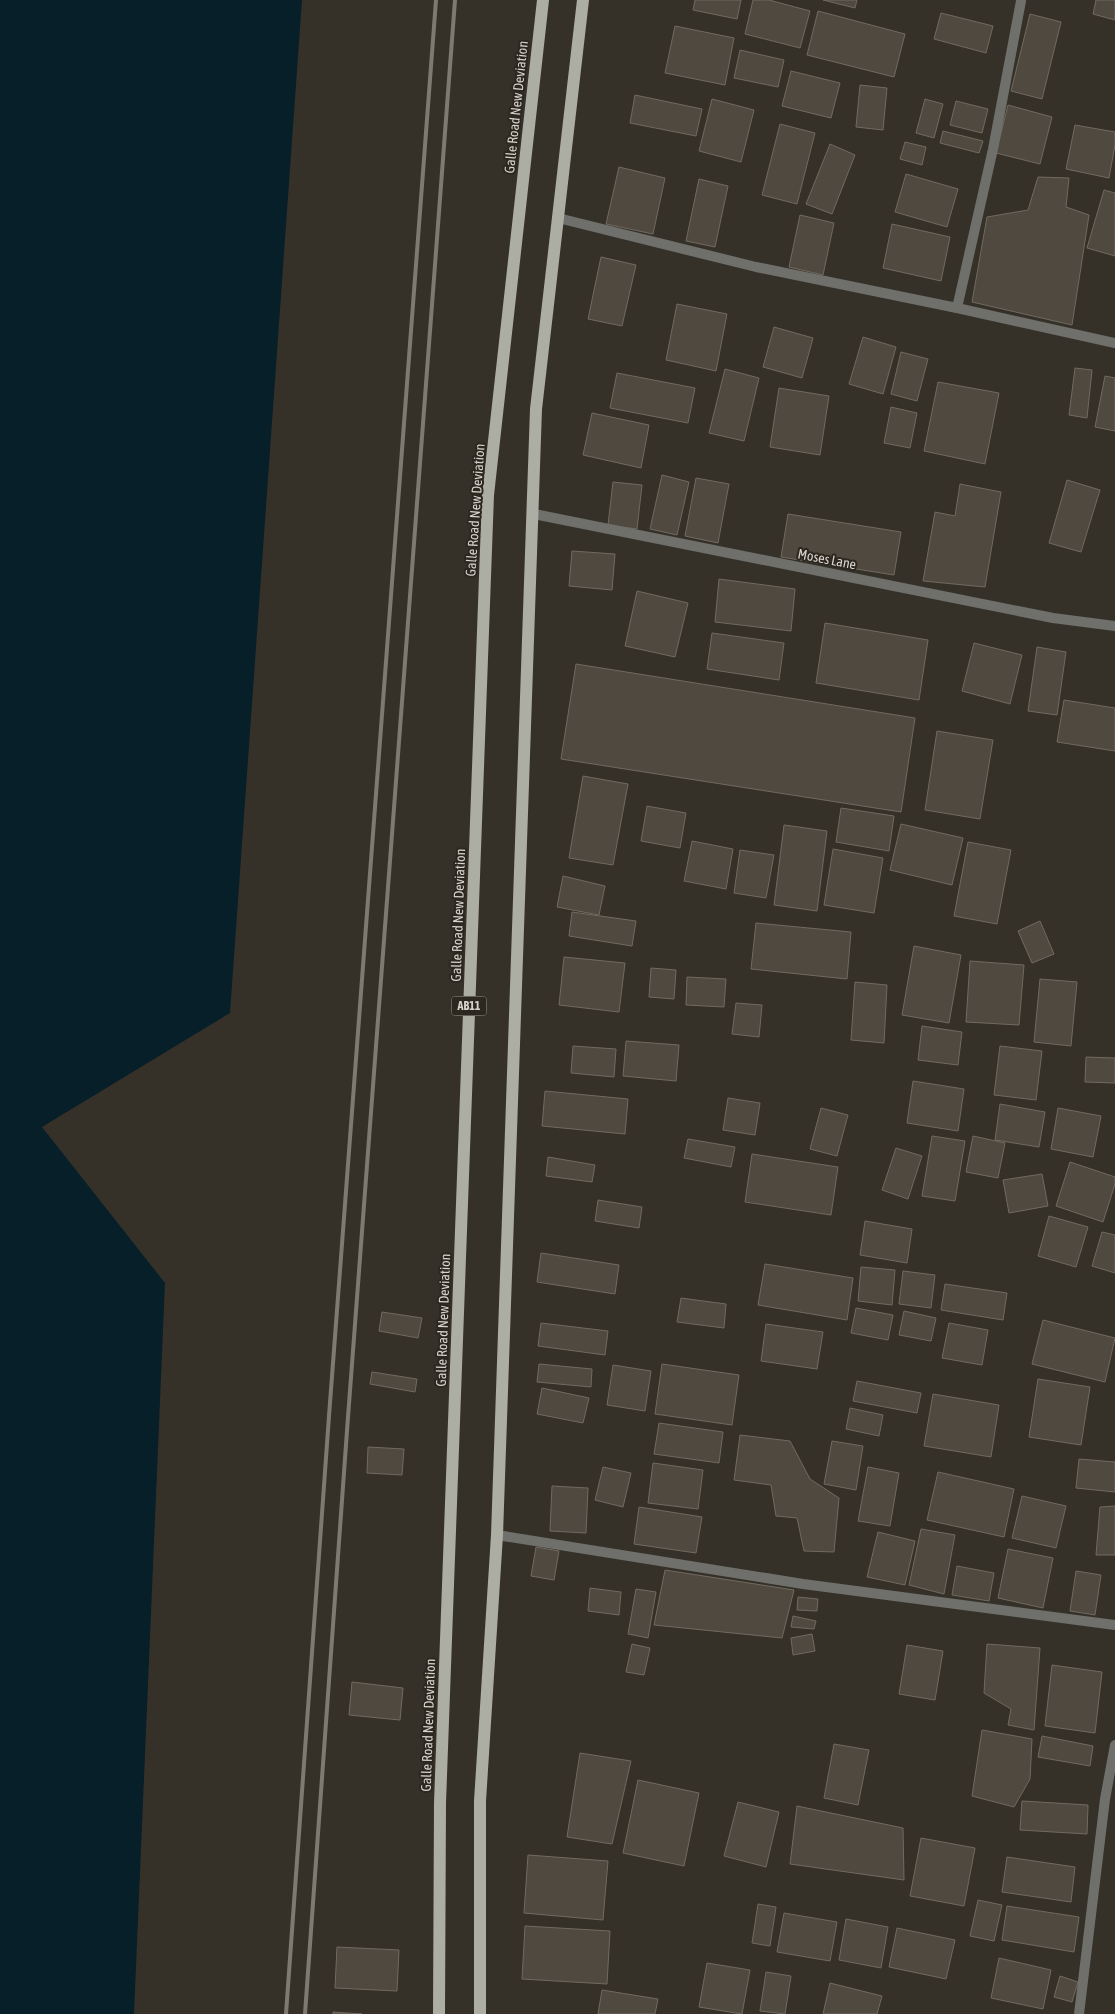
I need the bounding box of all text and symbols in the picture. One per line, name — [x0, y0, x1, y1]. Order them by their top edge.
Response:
street label: Galle Road New Deviation — [501, 40, 531, 174]
street label: Galle Road New Deviation — [462, 443, 488, 577]
street label: Moses Lane — [796, 545, 858, 573]
street label: Galle Road New Deviation — [448, 848, 468, 982]
road number: AB11 — [452, 996, 486, 1016]
street label: Galle Road New Deviation — [433, 1253, 453, 1387]
street label: Galle Road New Deviation — [418, 1658, 438, 1792]

